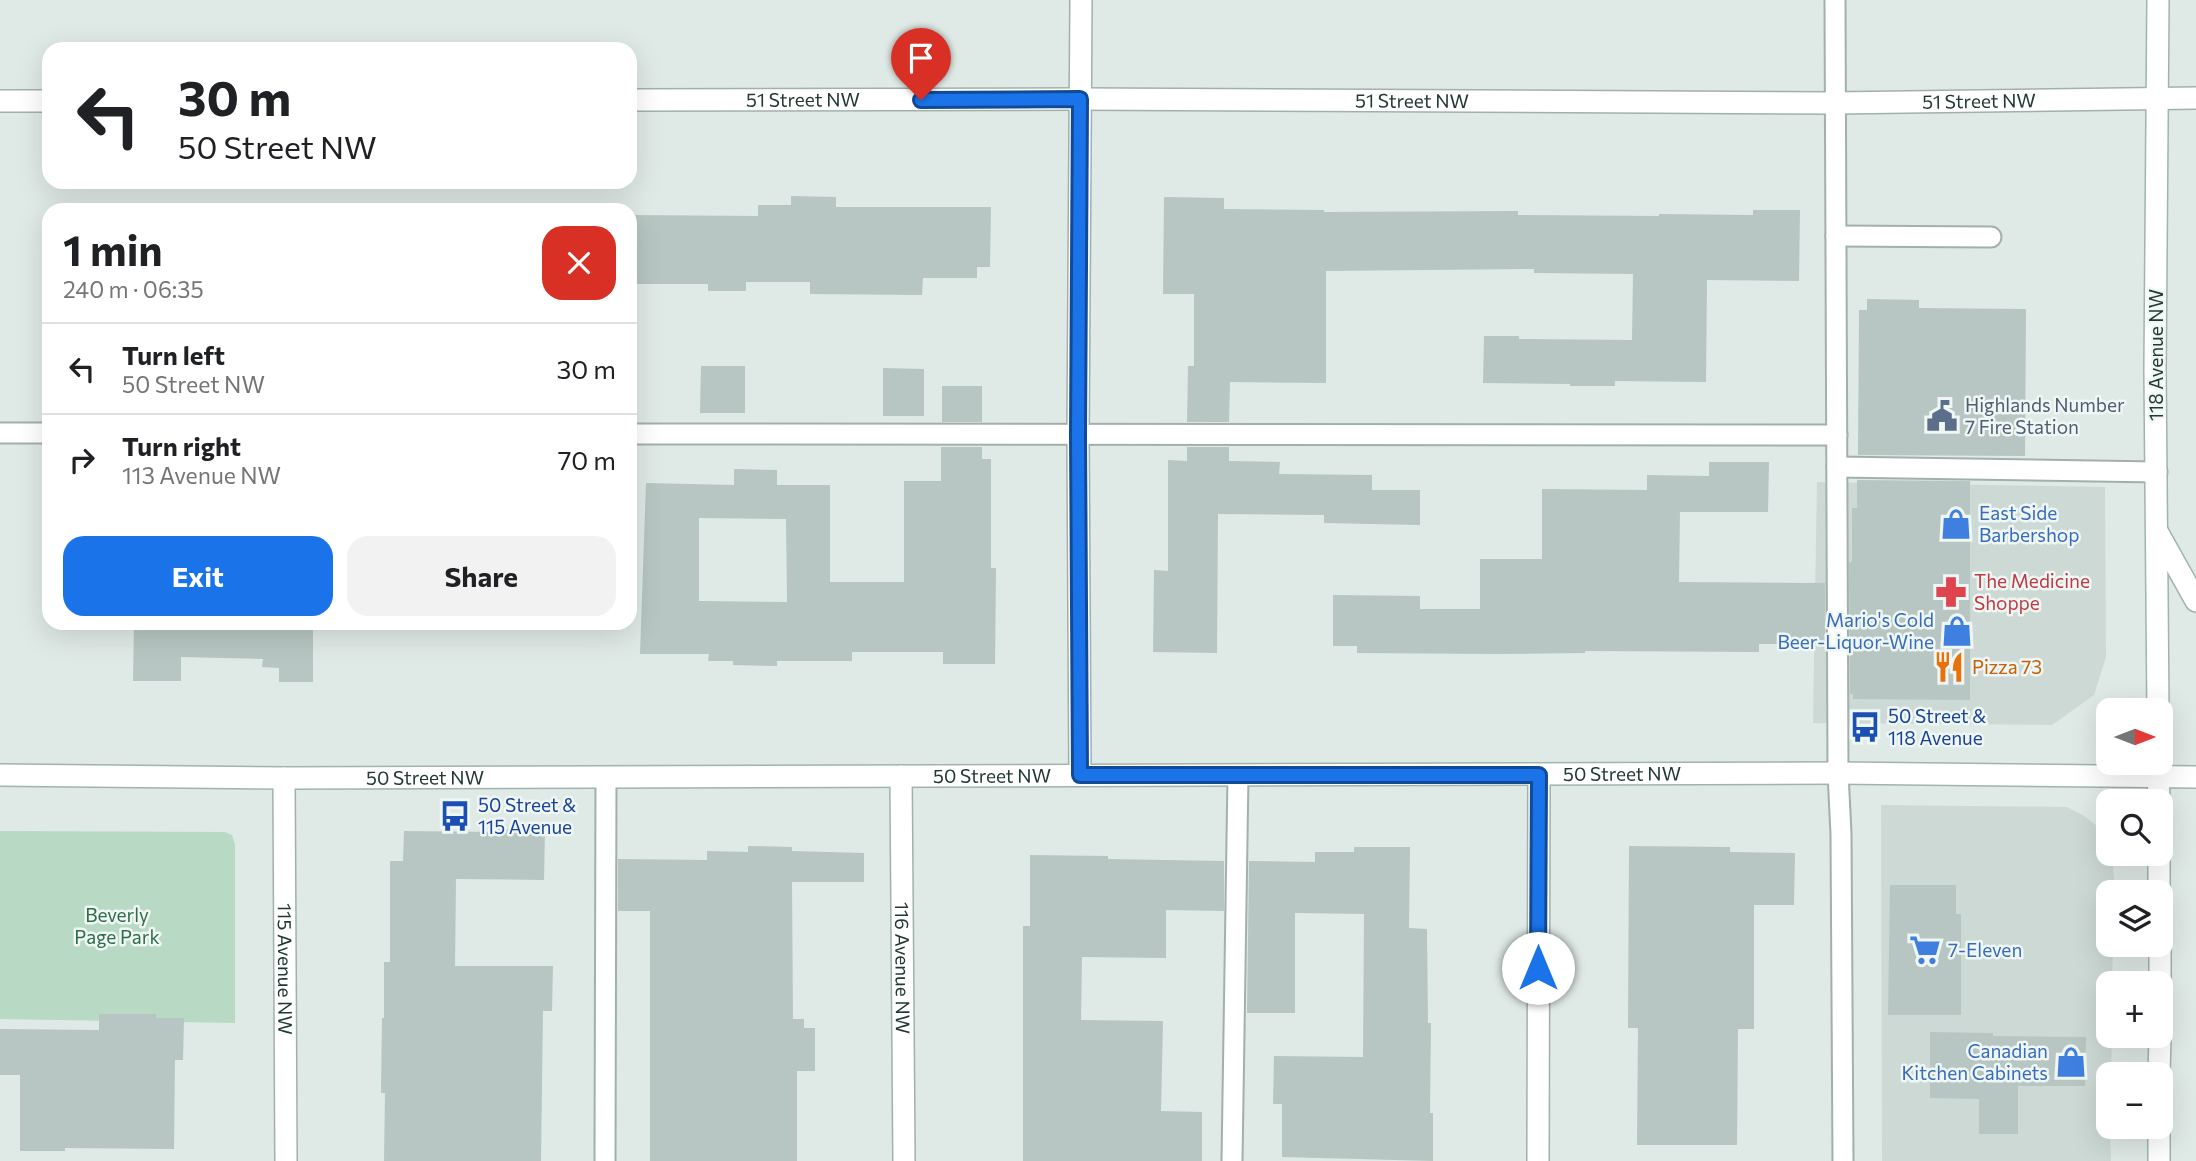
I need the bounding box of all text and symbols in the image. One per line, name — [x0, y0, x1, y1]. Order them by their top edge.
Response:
pin — [891, 28, 951, 100]
icon: arrive — [902, 39, 940, 77]
text: 30 m — [178, 66, 291, 126]
icon: left — [63, 70, 154, 161]
street label: 51 Street NW — [746, 87, 860, 111]
street label: 51 Street NW — [1355, 88, 1469, 112]
street label: 51 Street NW — [1922, 88, 2036, 113]
text: 50 Street NW — [178, 126, 377, 166]
text: 1 min — [63, 223, 163, 275]
button: close — [542, 226, 616, 300]
text: 240 m · 06:35 — [63, 275, 204, 303]
street label: 118 Avenue NW — [2144, 289, 2167, 421]
text: Turn left — [122, 339, 225, 370]
icon: left — [63, 350, 101, 388]
text: 30 m — [557, 353, 616, 384]
text: 50 Street NW — [122, 370, 265, 398]
place label: Highlands Number 7 Fire Station — [1965, 393, 2125, 438]
public building icon: Highlands Number 7 Fire Station — [1925, 399, 1959, 433]
text: Turn right — [122, 430, 241, 461]
icon: right — [63, 441, 101, 479]
text: 70 m — [558, 444, 616, 475]
text: 113 Avenue NW — [122, 461, 281, 489]
place label: East Side Barbershop — [1979, 501, 2079, 546]
shop icon: East Side Barbershop — [1939, 507, 1973, 541]
button: Exit — [63, 536, 333, 616]
button: Share — [347, 536, 616, 616]
place label: The Medicine Shoppe — [1974, 569, 2090, 614]
pharmacy icon: The Medicine Shoppe — [1934, 575, 1968, 609]
place label: Mario's Cold Beer-Liquor-Wine — [1777, 608, 1934, 653]
shop icon: Mario's Cold Beer-Liquor-Wine — [1940, 614, 1974, 648]
restaurant icon: Pizza 73 — [1932, 650, 1966, 684]
place label: Pizza 73 — [1972, 655, 2042, 678]
north arrow — [2096, 698, 2174, 775]
map controls — [2096, 698, 2173, 1139]
place label: 50 Street & 118 Avenue — [1888, 704, 1986, 749]
bus stop icon: 50 Street & 118 Avenue — [1848, 710, 1882, 744]
street label: 50 Street NW — [1563, 762, 1681, 785]
street label: 50 Street NW — [933, 764, 1051, 787]
street label: 50 Street NW — [366, 765, 484, 789]
button: search — [2096, 789, 2173, 866]
place label: 50 Street & 115 Avenue — [478, 793, 576, 838]
bus stop icon: 50 Street & 115 Avenue — [438, 799, 472, 833]
button: layers — [2096, 880, 2173, 957]
street label: 116 Avenue NW — [891, 902, 915, 1034]
park label: Beverly Page Park — [74, 903, 160, 948]
street label: 115 Avenue NW — [274, 903, 297, 1035]
position arrow — [1501, 931, 1575, 1005]
supermarket icon: 7-Eleven — [1908, 933, 1942, 967]
place label: 7-Eleven — [1948, 938, 2022, 961]
button: + — [2096, 971, 2173, 1048]
place label: Canadian Kitchen Cabinets — [1902, 1039, 2048, 1084]
shop icon: Canadian Kitchen Cabinets — [2054, 1045, 2088, 1079]
button: − — [2096, 1062, 2173, 1139]

